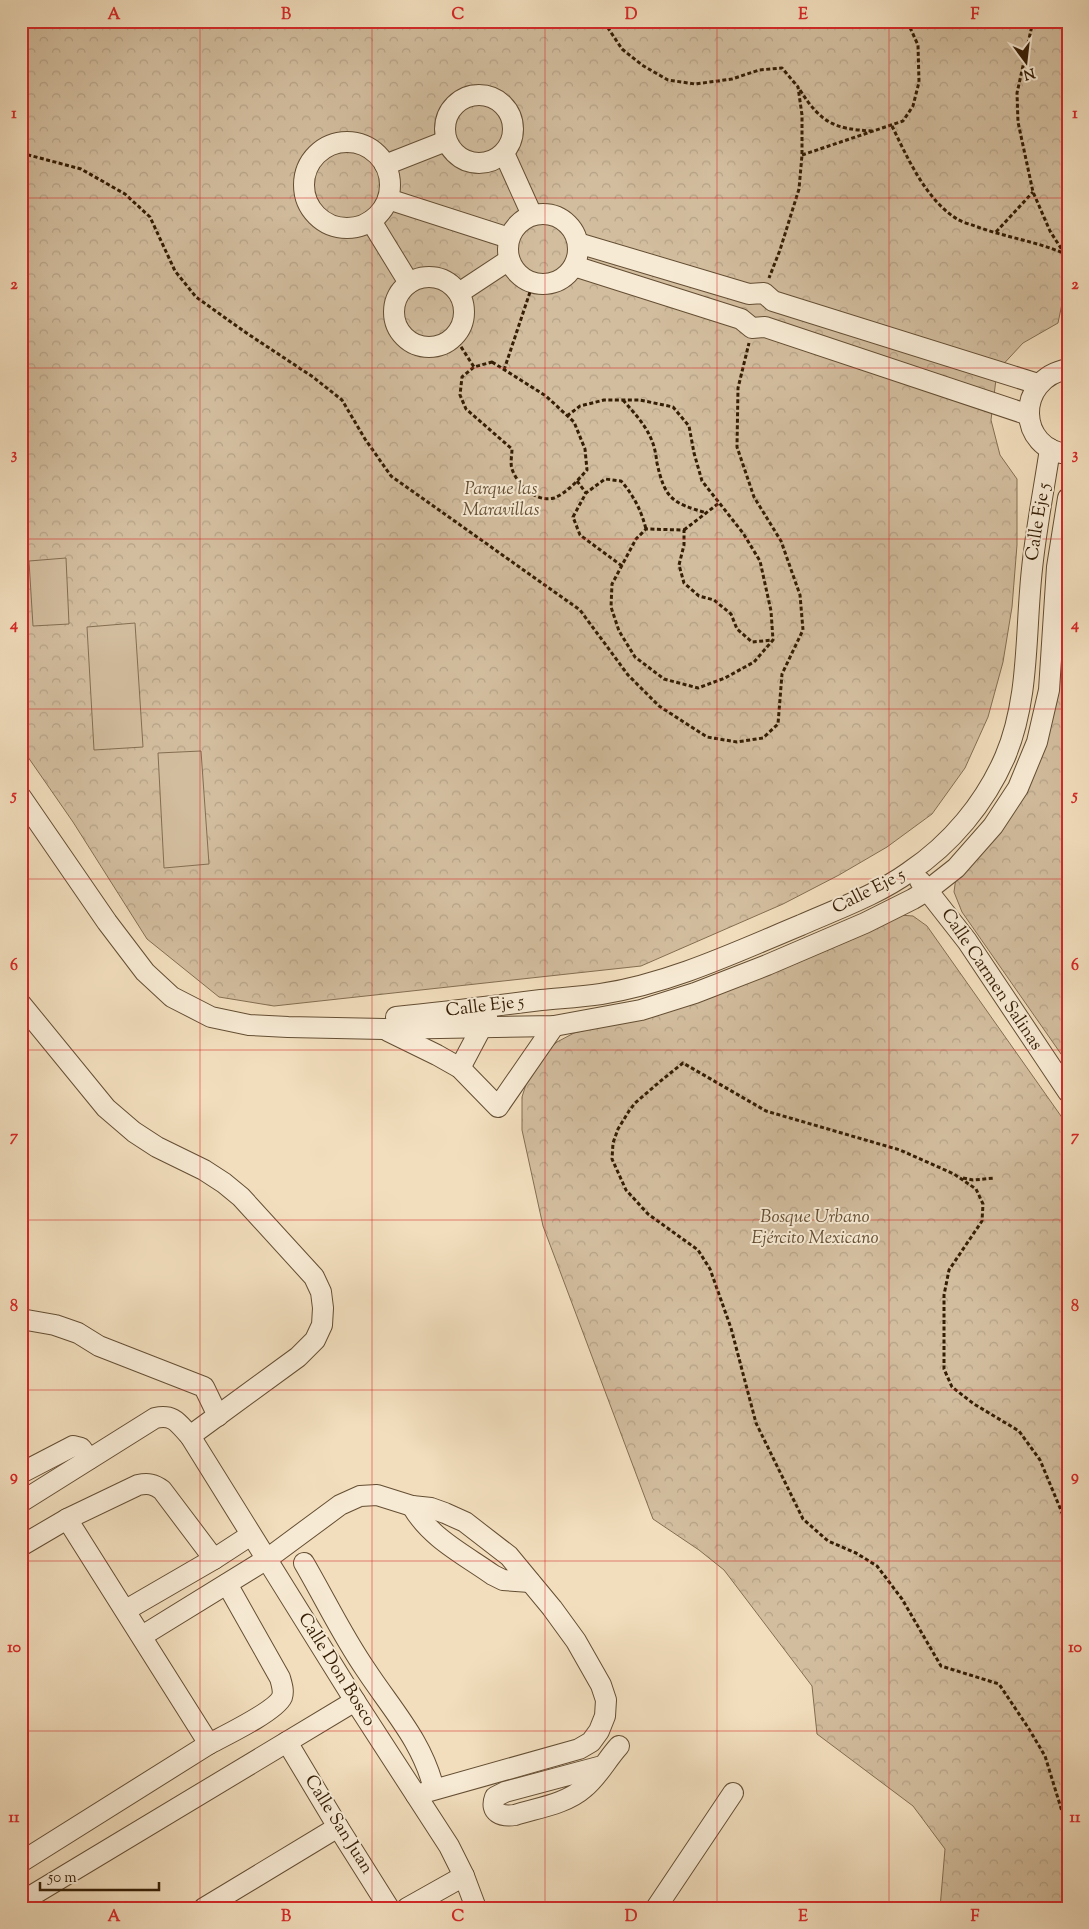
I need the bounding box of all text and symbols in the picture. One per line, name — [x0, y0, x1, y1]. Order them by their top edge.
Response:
text: A — [108, 4, 121, 27]
text: B — [281, 4, 291, 27]
text: C — [452, 4, 465, 27]
text: D — [625, 4, 638, 27]
text: E — [798, 4, 808, 27]
text: F — [971, 4, 980, 27]
north arrow — [1002, 38, 1052, 88]
text: N — [1021, 62, 1037, 84]
text: 1 — [11, 103, 17, 126]
text: 1 — [1072, 103, 1078, 126]
text: 2 — [10, 274, 18, 297]
text: 2 — [1071, 274, 1079, 297]
text: 3 — [11, 444, 18, 467]
text: 3 — [1072, 444, 1079, 467]
park label: Parque las Maravillas — [462, 477, 540, 524]
street label: Calle Eje 5 — [1020, 481, 1058, 563]
text: 4 — [9, 614, 18, 637]
text: 4 — [1070, 614, 1079, 637]
text: 5 — [9, 785, 17, 808]
text: 5 — [1070, 785, 1078, 808]
street label: Calle Eje 5 — [828, 862, 910, 922]
street label: Calle Carmen Salinas — [934, 904, 1048, 1056]
text: 6 — [10, 955, 18, 978]
text: 6 — [1071, 955, 1079, 978]
street label: Calle Eje 5 — [444, 989, 526, 1025]
text: 7 — [10, 1126, 19, 1149]
text: 7 — [1071, 1126, 1080, 1149]
park label: Bosque Urbano Ejército Mexicano — [751, 1205, 879, 1252]
text: 8 — [10, 1296, 18, 1319]
text: 8 — [1071, 1296, 1079, 1319]
text: 9 — [10, 1466, 18, 1489]
text: 9 — [1071, 1466, 1079, 1489]
street label: Calle Don Bosco — [291, 1608, 381, 1732]
text: 10 — [7, 1637, 21, 1660]
text: 10 — [1068, 1637, 1082, 1660]
street label: Calle San Juan — [297, 1770, 379, 1880]
text: 11 — [9, 1807, 20, 1830]
text: 11 — [1070, 1807, 1081, 1830]
scale bar — [40, 1859, 159, 1891]
text: 50 m — [47, 1868, 77, 1889]
text: A — [108, 1906, 121, 1929]
text: B — [281, 1906, 291, 1929]
text: C — [452, 1906, 465, 1929]
text: D — [625, 1906, 638, 1929]
text: E — [798, 1906, 808, 1929]
text: F — [971, 1906, 980, 1929]

